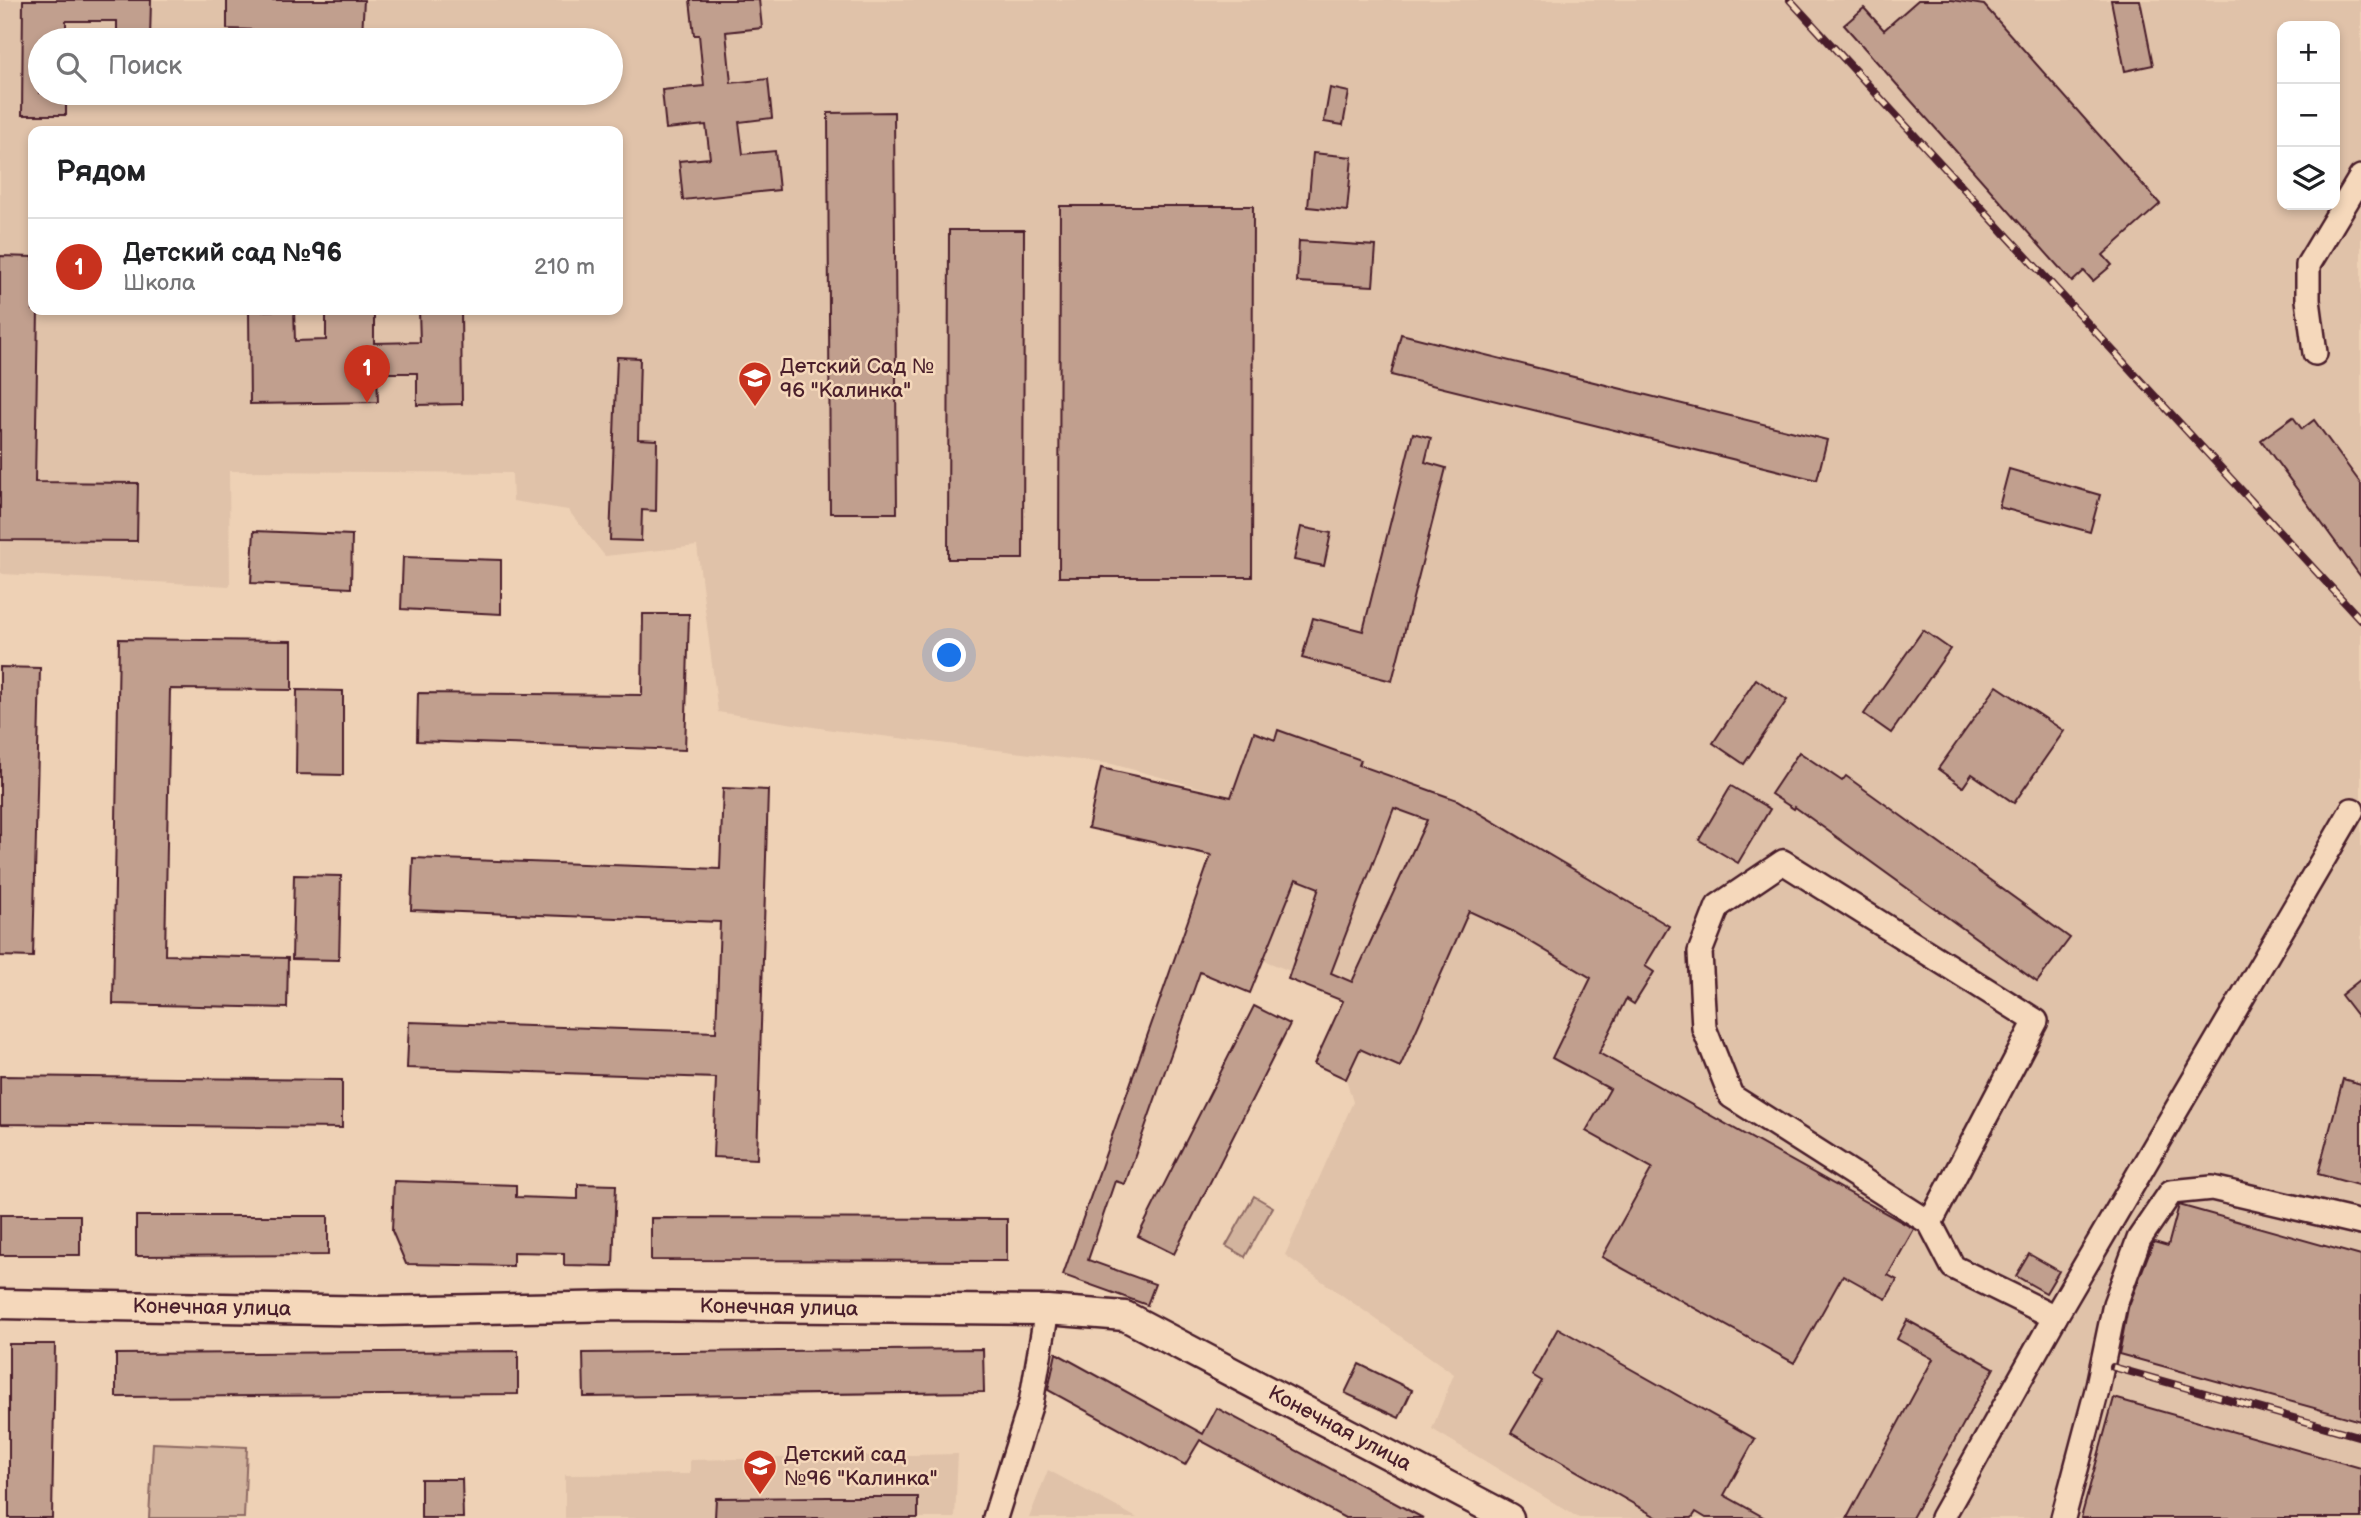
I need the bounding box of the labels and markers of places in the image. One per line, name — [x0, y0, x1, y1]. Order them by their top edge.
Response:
pin: 1 — [344, 345, 390, 403]
place label: Детский Сад № 96 "Калинка" — [780, 354, 934, 403]
school or university icon: Детский Сад № 96 "Калинка" — [736, 359, 774, 408]
place label: Детский сад №96 "Калинка" — [784, 1442, 938, 1491]
school or university icon: Детский сад №96 "Калинка" — [741, 1447, 779, 1496]

